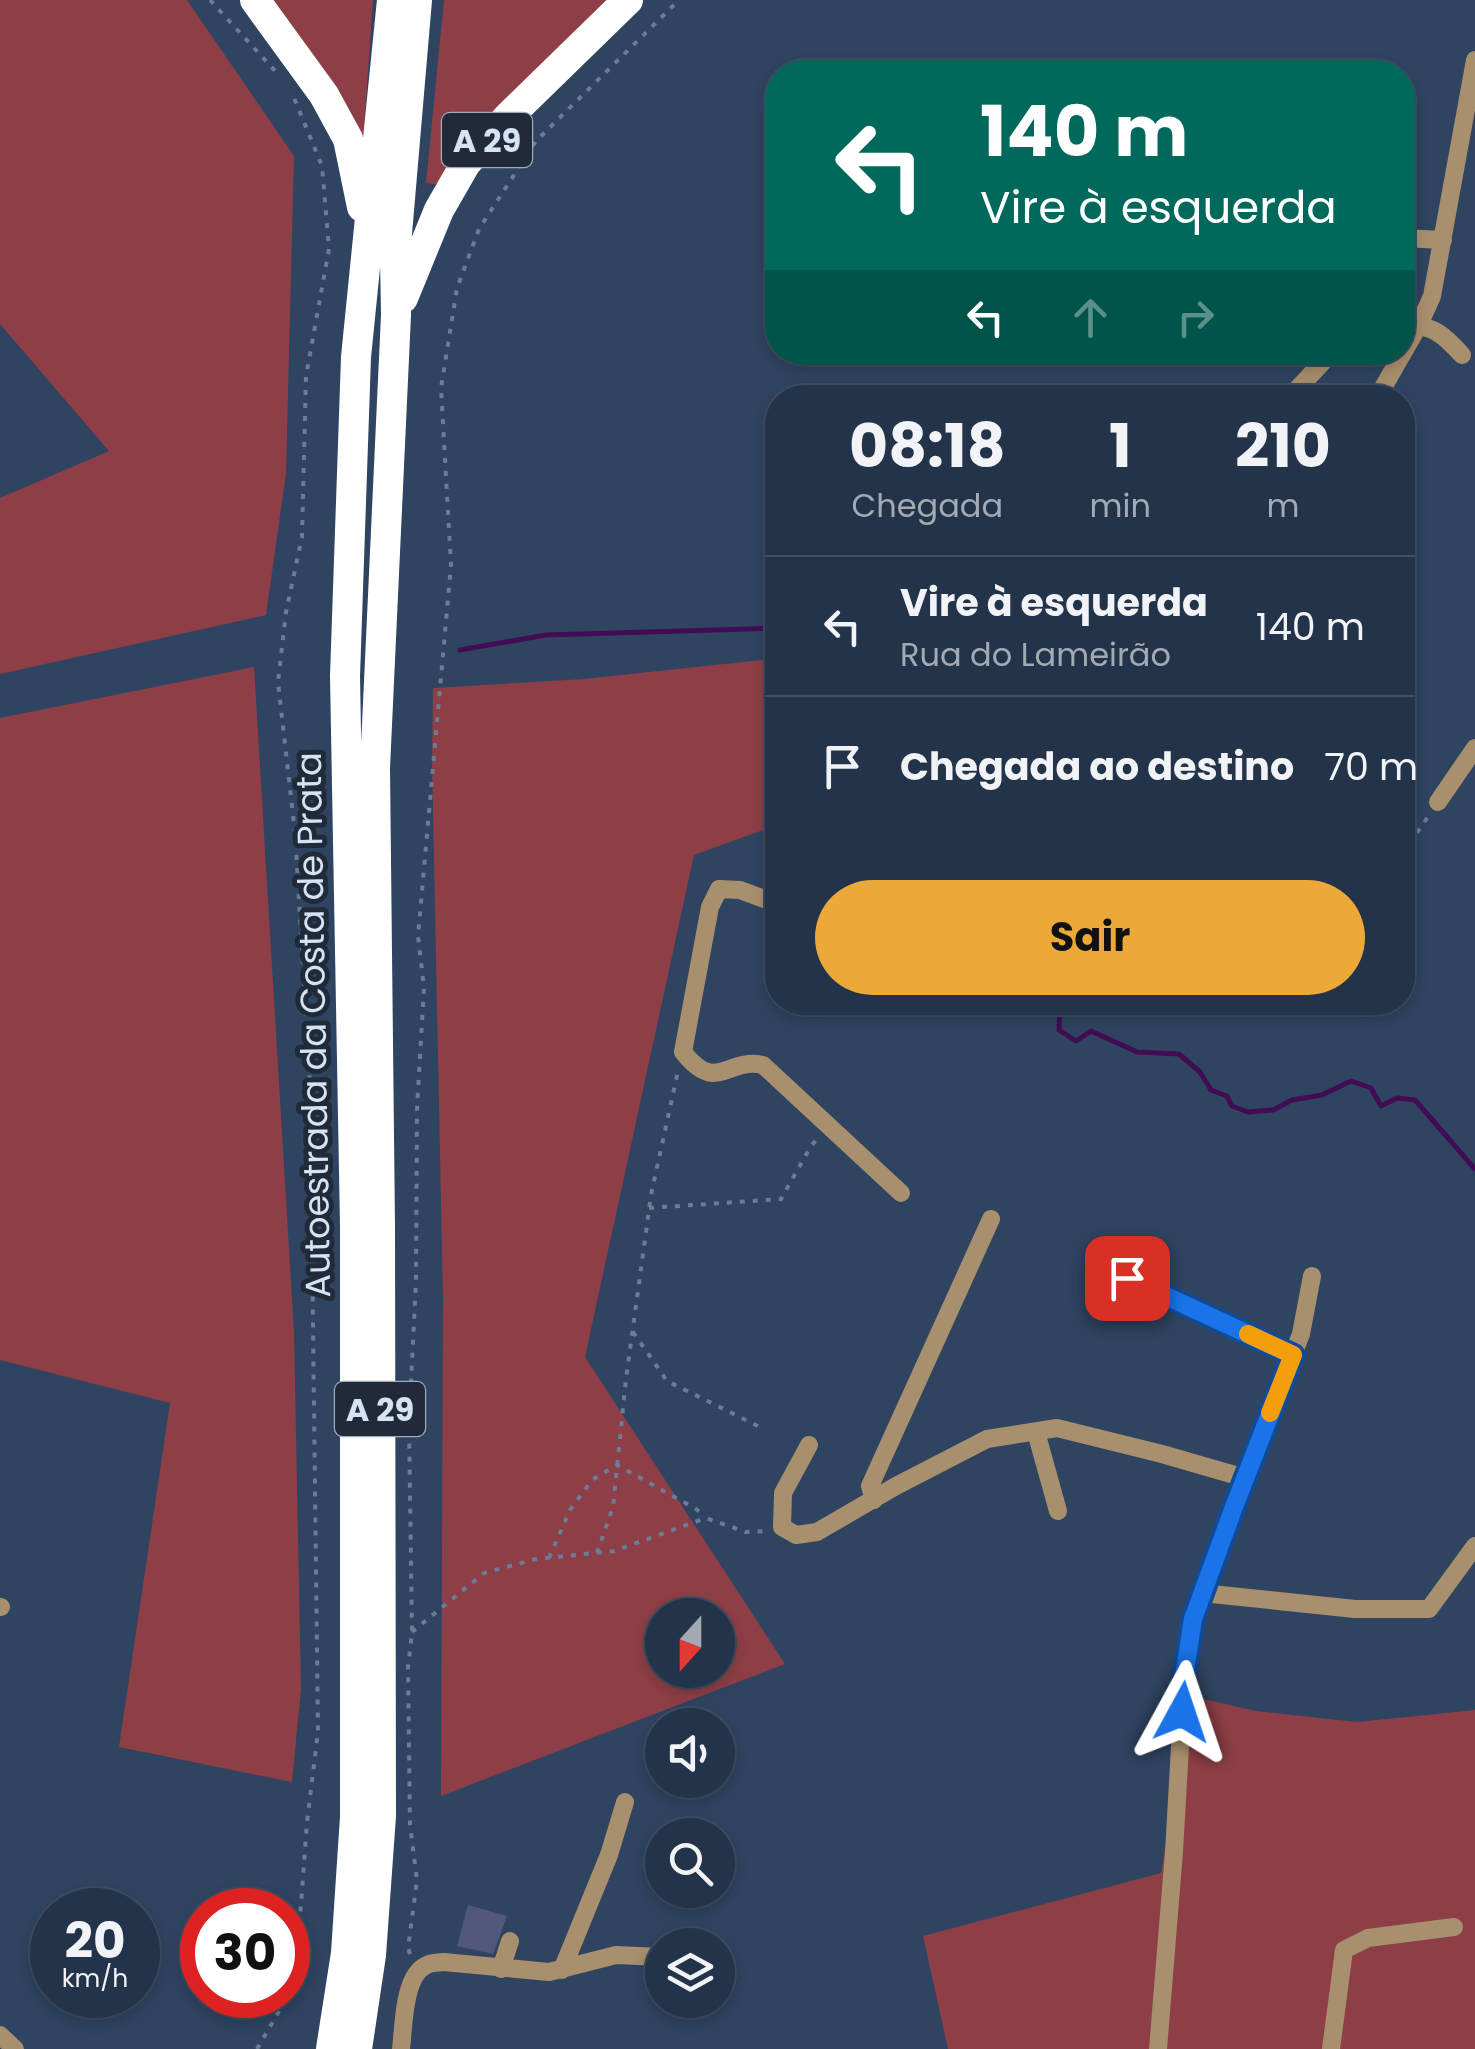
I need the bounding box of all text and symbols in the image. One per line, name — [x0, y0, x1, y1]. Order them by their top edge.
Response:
text: 140 m — [980, 82, 1188, 181]
icon: left — [815, 100, 945, 230]
road number: A 29 — [442, 113, 532, 167]
text: Vire à esquerda — [980, 176, 1337, 239]
icon: left — [958, 290, 1013, 345]
icon: ahead — [1063, 290, 1118, 345]
icon: right — [1168, 290, 1223, 345]
text: 08:18 — [849, 404, 1006, 488]
text: 1 — [1109, 404, 1132, 488]
text: 210 — [1235, 404, 1331, 488]
text: Chegada — [852, 483, 1003, 528]
text: min — [1090, 483, 1151, 528]
text: m — [1266, 483, 1299, 528]
text: Vire à esquerda — [900, 576, 1208, 629]
icon: left — [815, 599, 870, 654]
text: 140 m — [1256, 600, 1365, 653]
text: Rua do Lameirão — [900, 632, 1171, 677]
icon: arrive — [815, 739, 870, 794]
text: Chegada ao destino — [900, 740, 1294, 793]
text: 70 m — [1324, 740, 1418, 793]
street label: Autoestrada da Costa de Prata — [284, 752, 342, 1298]
button: Sair — [815, 880, 1365, 995]
pin — [1085, 1236, 1170, 1321]
icon: arrive — [1100, 1251, 1155, 1306]
road number: A 29 — [335, 1382, 425, 1436]
north arrow — [645, 1598, 735, 1688]
map controls — [645, 1598, 735, 2018]
position arrow — [1130, 1660, 1234, 1764]
button: sound — [645, 1708, 735, 1798]
button: search — [645, 1818, 735, 1908]
speed limit sign: 30 — [180, 1888, 310, 2018]
text: 20 — [64, 1905, 126, 1976]
button: layers — [645, 1928, 735, 2018]
text: km/h — [62, 1961, 128, 1996]

